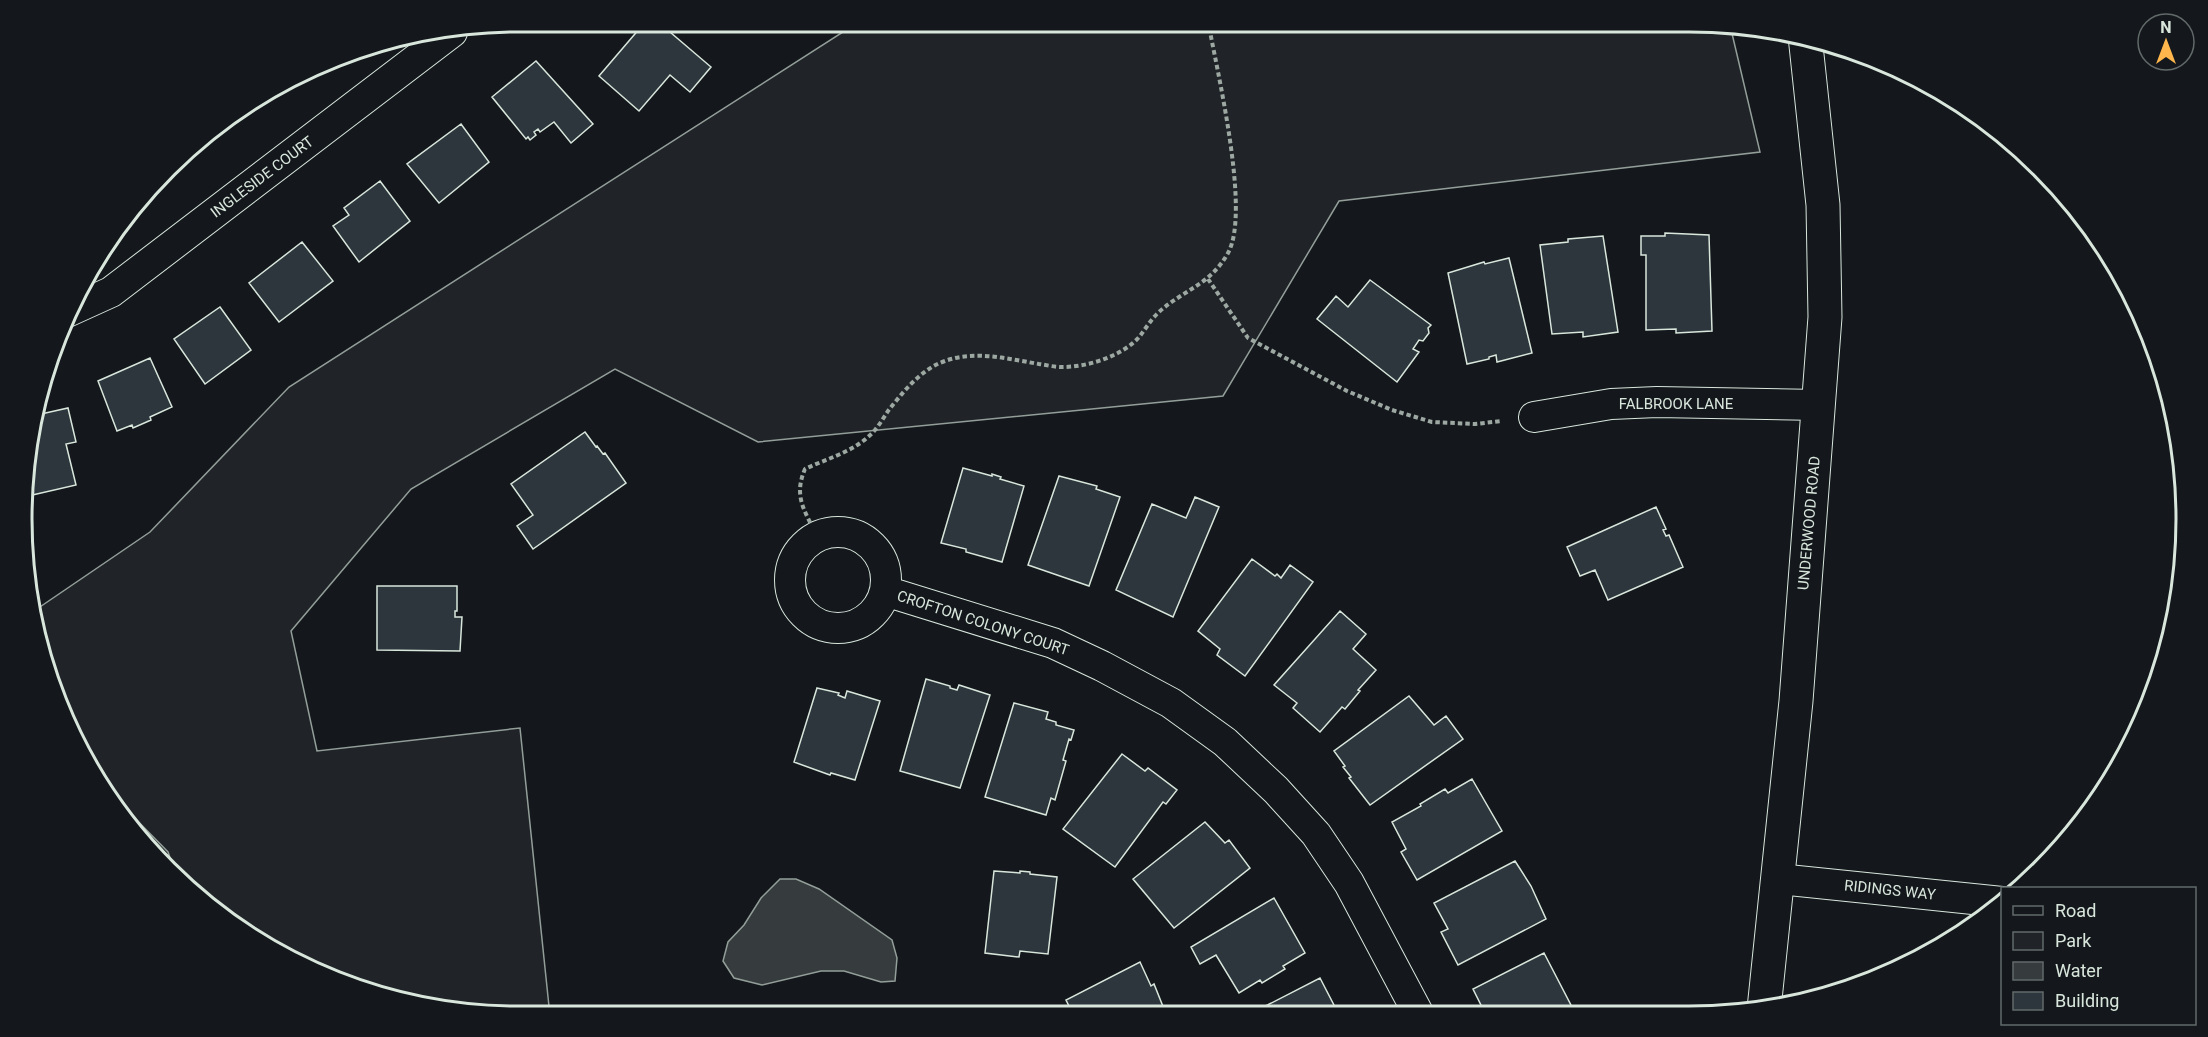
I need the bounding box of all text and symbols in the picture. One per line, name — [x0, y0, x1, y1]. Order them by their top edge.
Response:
north arrow — [2136, 12, 2196, 72]
text: N — [2160, 18, 2172, 37]
street label: INGLESIDE COURT — [207, 132, 317, 222]
street label: FALBROOK LANE — [1619, 395, 1734, 413]
street label: UNDERWOOD ROAD — [1794, 455, 1824, 591]
street label: CROFTON COLONY COURT — [895, 587, 1071, 659]
street label: RIDINGS WAY — [1843, 876, 1937, 904]
legend — [2001, 887, 2196, 1025]
text: Road — [2055, 900, 2096, 921]
text: Park — [2055, 930, 2092, 951]
text: Water — [2055, 960, 2102, 981]
text: Building — [2055, 990, 2119, 1011]

